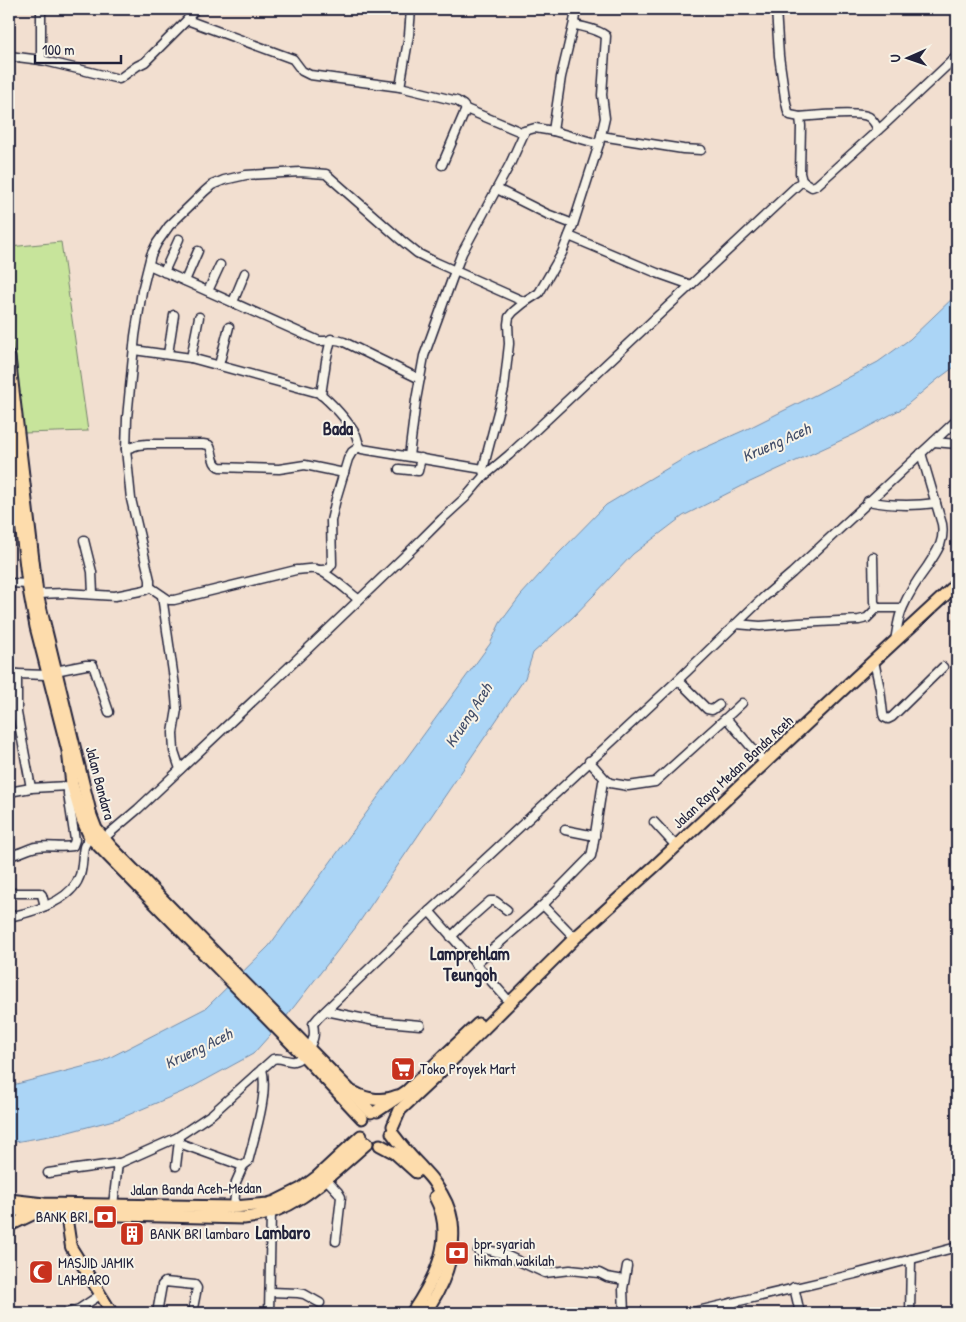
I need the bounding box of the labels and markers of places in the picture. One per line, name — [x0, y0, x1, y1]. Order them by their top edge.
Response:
supermarket icon: Toko Proyek Mart — [390, 1056, 416, 1082]
place label: Toko Proyek Mart — [420, 1058, 516, 1079]
bank icon: BANK BRI — [92, 1204, 118, 1230]
place label: BANK BRI — [36, 1206, 88, 1227]
building icon: BANK BRI lambaro — [119, 1221, 145, 1247]
place label: BANK BRI lambaro — [150, 1223, 250, 1244]
place label: bpr syariah hikmah wakilah — [474, 1233, 554, 1271]
bank icon: bpr syariah hikmah wakilah — [444, 1240, 470, 1266]
place label: MASJID JAMIK LAMBARO — [58, 1252, 134, 1290]
mosque icon: MASJID JAMIK LAMBARO — [28, 1259, 54, 1285]

